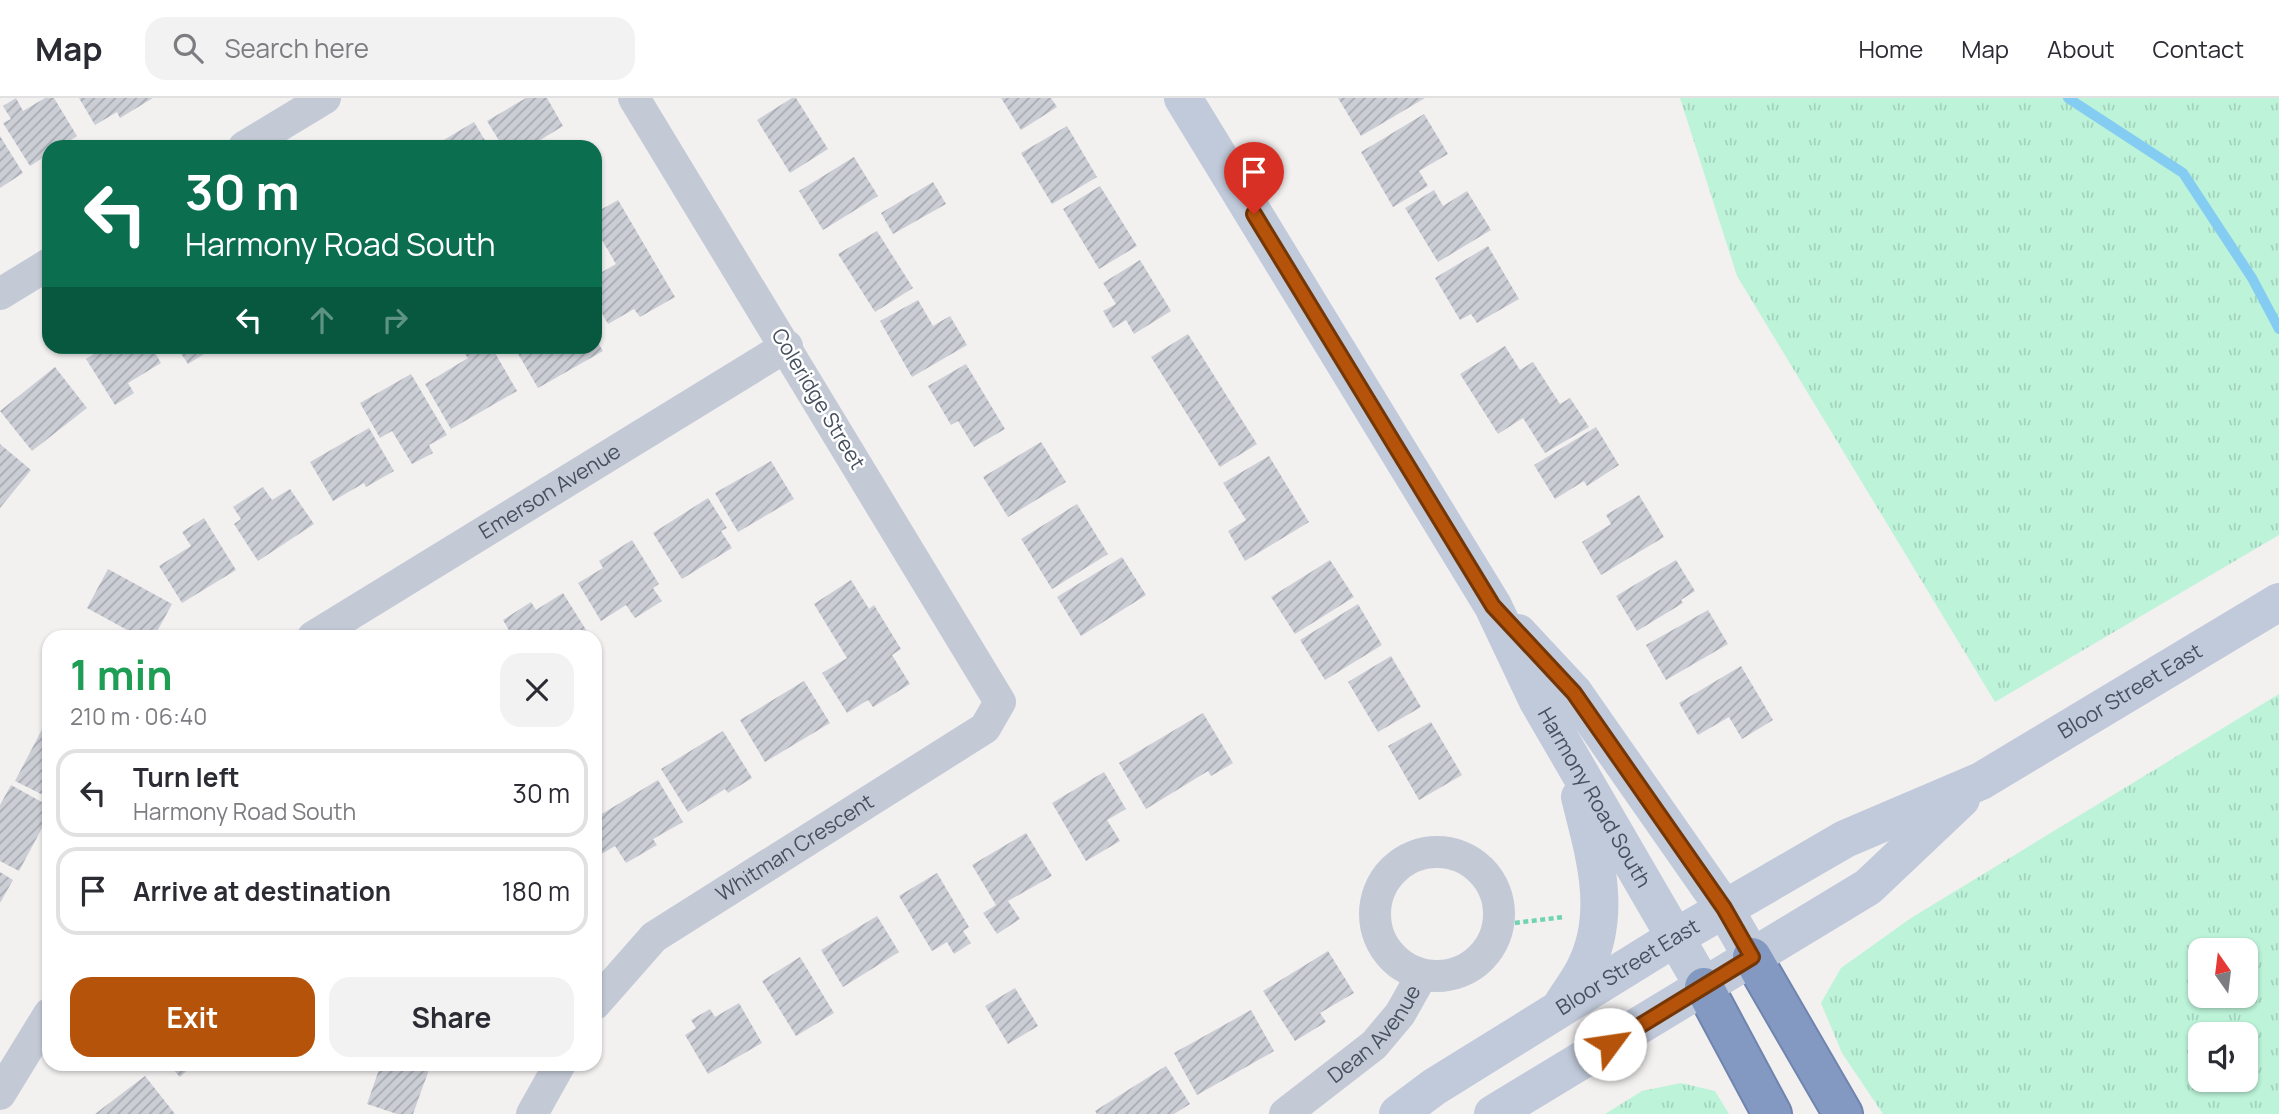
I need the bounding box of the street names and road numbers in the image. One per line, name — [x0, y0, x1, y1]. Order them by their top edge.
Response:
street label: Coleridge Street — [766, 323, 872, 474]
street label: Emerson Avenue — [473, 437, 625, 545]
street label: Bloor Street East — [2052, 636, 2207, 745]
street label: Harmony Road South — [1532, 702, 1658, 892]
street label: Whitman Crescent — [710, 787, 879, 907]
street label: Bloor Street East — [1550, 911, 1704, 1021]
street label: Dean Avenue — [1321, 979, 1427, 1089]

